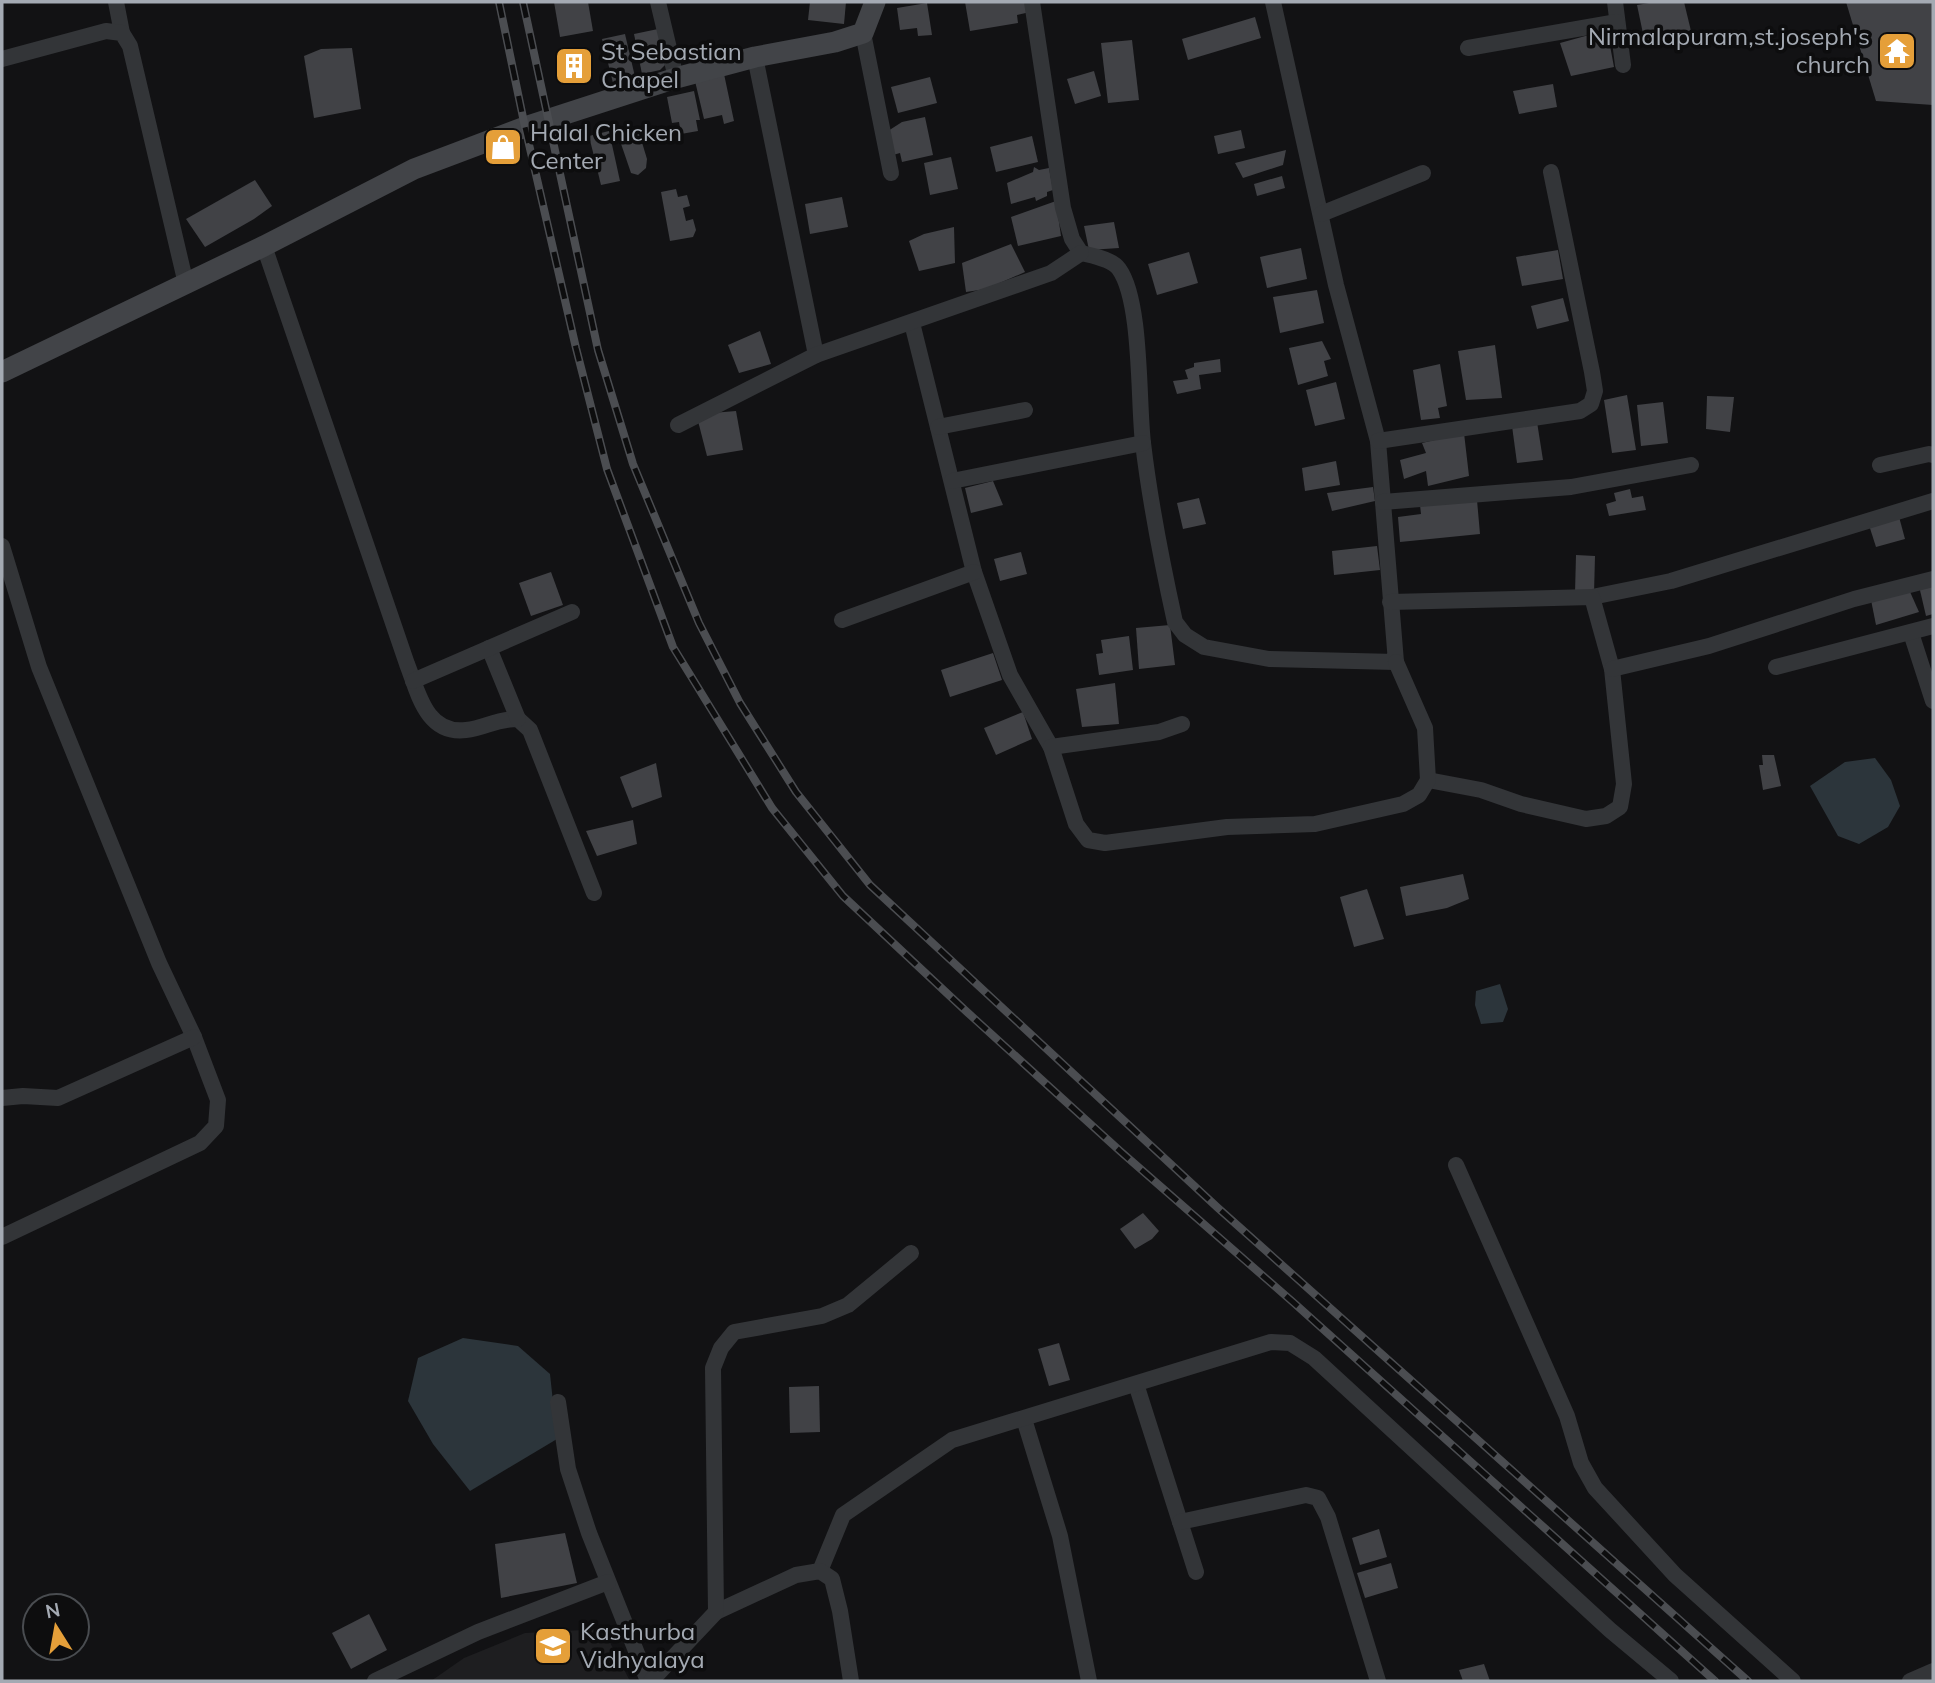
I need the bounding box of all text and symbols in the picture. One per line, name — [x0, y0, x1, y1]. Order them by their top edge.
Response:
place label: Nirmalapuram,st.joseph's church — [1588, 21, 1870, 79]
temple icon: Nirmalapuram,st.joseph's church — [1876, 30, 1918, 72]
place label: St Sebastian Chapel — [601, 36, 742, 94]
building icon: St Sebastian Chapel — [553, 45, 595, 87]
place label: Halal Chicken Center — [530, 117, 682, 175]
shop icon: Halal Chicken Center — [482, 126, 524, 168]
north arrow — [21, 1592, 91, 1662]
text: N — [43, 1597, 62, 1623]
place label: Kasthurba Vidhyalaya — [580, 1616, 705, 1674]
school or university icon: Kasthurba Vidhyalaya — [532, 1625, 574, 1667]

